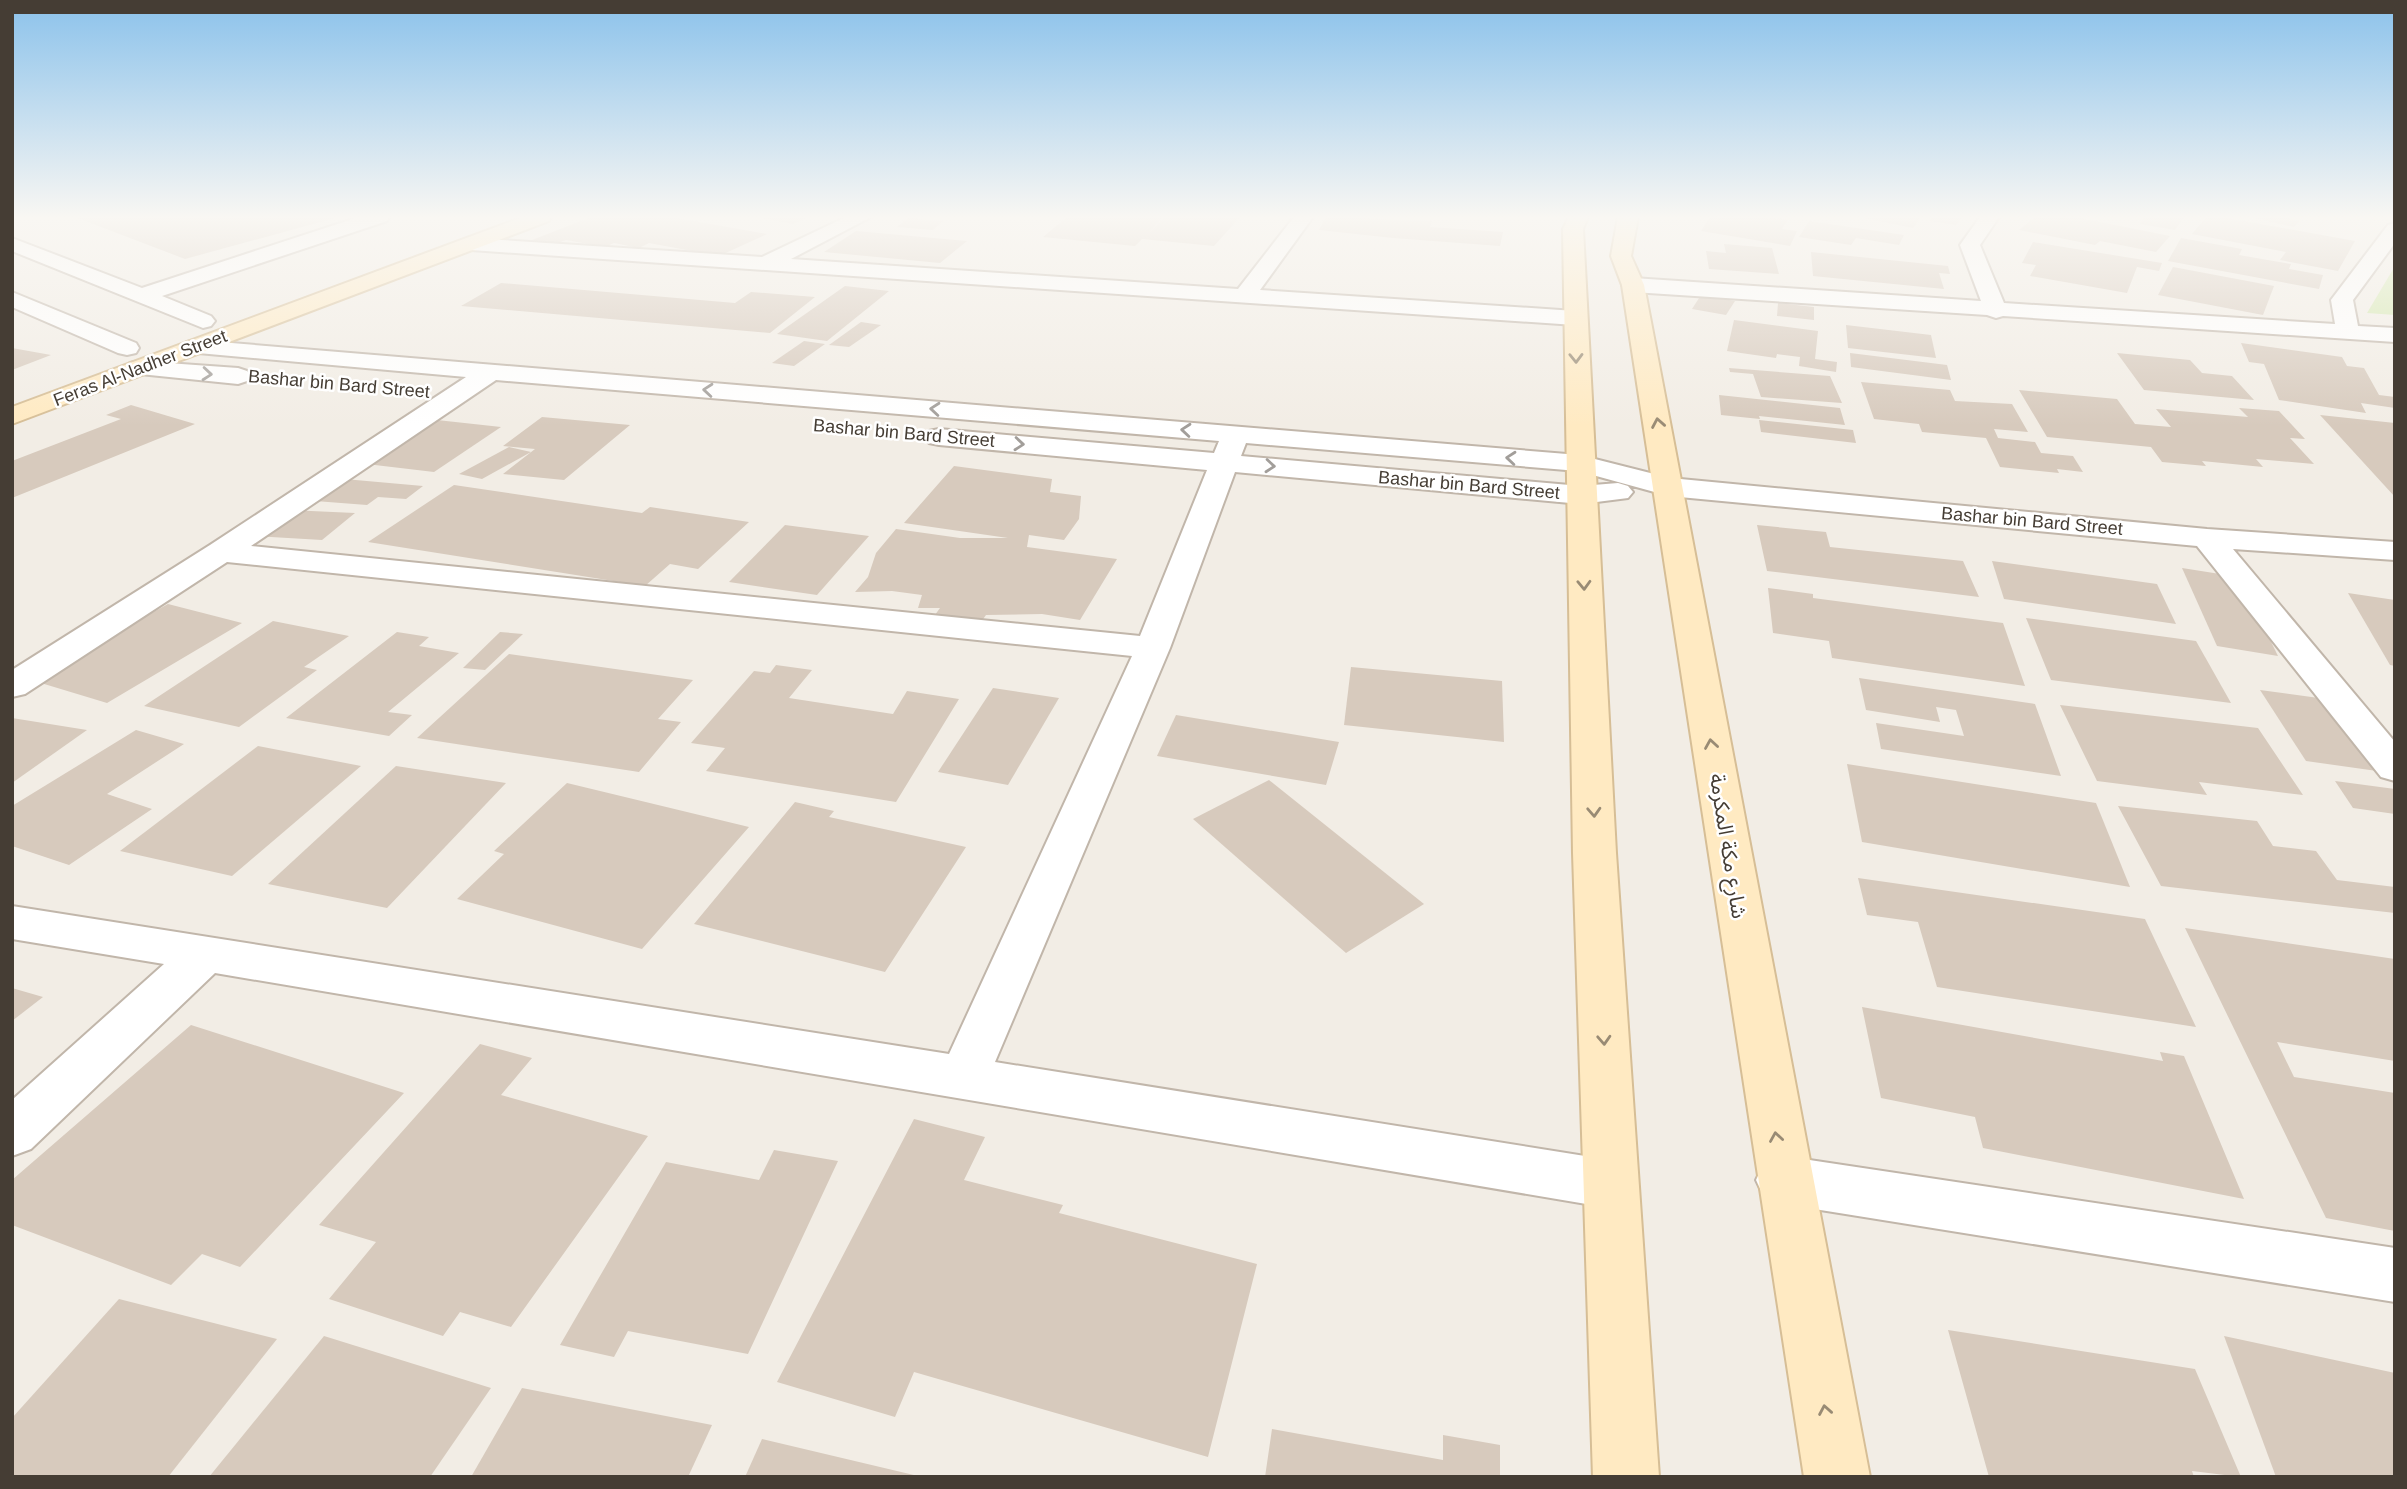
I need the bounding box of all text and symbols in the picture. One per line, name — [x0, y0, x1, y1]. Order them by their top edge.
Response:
street label: Feras Al-Nadher Street — [50, 326, 230, 410]
one-way arrow — [1569, 352, 1584, 363]
one-way arrow — [201, 366, 212, 381]
street label: Bashar bin Bard Street — [247, 366, 431, 402]
one-way arrow — [703, 383, 714, 398]
one-way arrow — [929, 402, 940, 417]
street label: Bashar bin Bard Street — [812, 415, 996, 451]
one-way arrow — [1651, 417, 1666, 429]
one-way arrow — [1180, 423, 1191, 438]
one-way arrow — [1014, 436, 1025, 451]
one-way arrow — [1505, 451, 1516, 466]
one-way arrow — [1265, 458, 1276, 473]
street label: Bashar bin Bard Street — [1377, 467, 1561, 503]
street label: Bashar bin Bard Street — [1940, 503, 2124, 539]
one-way arrow — [1577, 580, 1592, 591]
one-way arrow — [1704, 738, 1719, 750]
street label: شارع مكة المكرمة — [1702, 772, 1751, 921]
one-way arrow — [1586, 807, 1601, 818]
one-way arrow — [1596, 1034, 1611, 1045]
one-way arrow — [1769, 1131, 1784, 1143]
one-way arrow — [1818, 1404, 1833, 1416]

